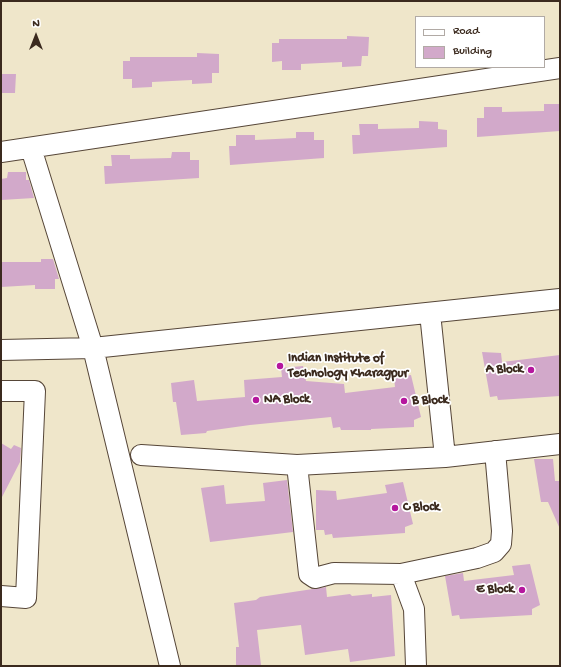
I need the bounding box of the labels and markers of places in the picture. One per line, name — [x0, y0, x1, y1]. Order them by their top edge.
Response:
place label: Indian Institute of Technology Kharagpur — [288, 351, 408, 382]
marker: Indian Institute of Technology Kharagpur — [275, 361, 285, 371]
place label: A Block — [486, 362, 523, 378]
marker: A Block — [526, 365, 536, 375]
place label: NA Block — [264, 392, 310, 408]
place label: B Block — [412, 393, 448, 409]
marker: NA Block — [251, 395, 261, 405]
marker: B Block — [399, 396, 409, 406]
place label: C Block — [403, 500, 440, 516]
marker: C Block — [390, 503, 400, 513]
place label: E Block — [476, 582, 514, 598]
marker: E Block — [517, 585, 527, 595]

